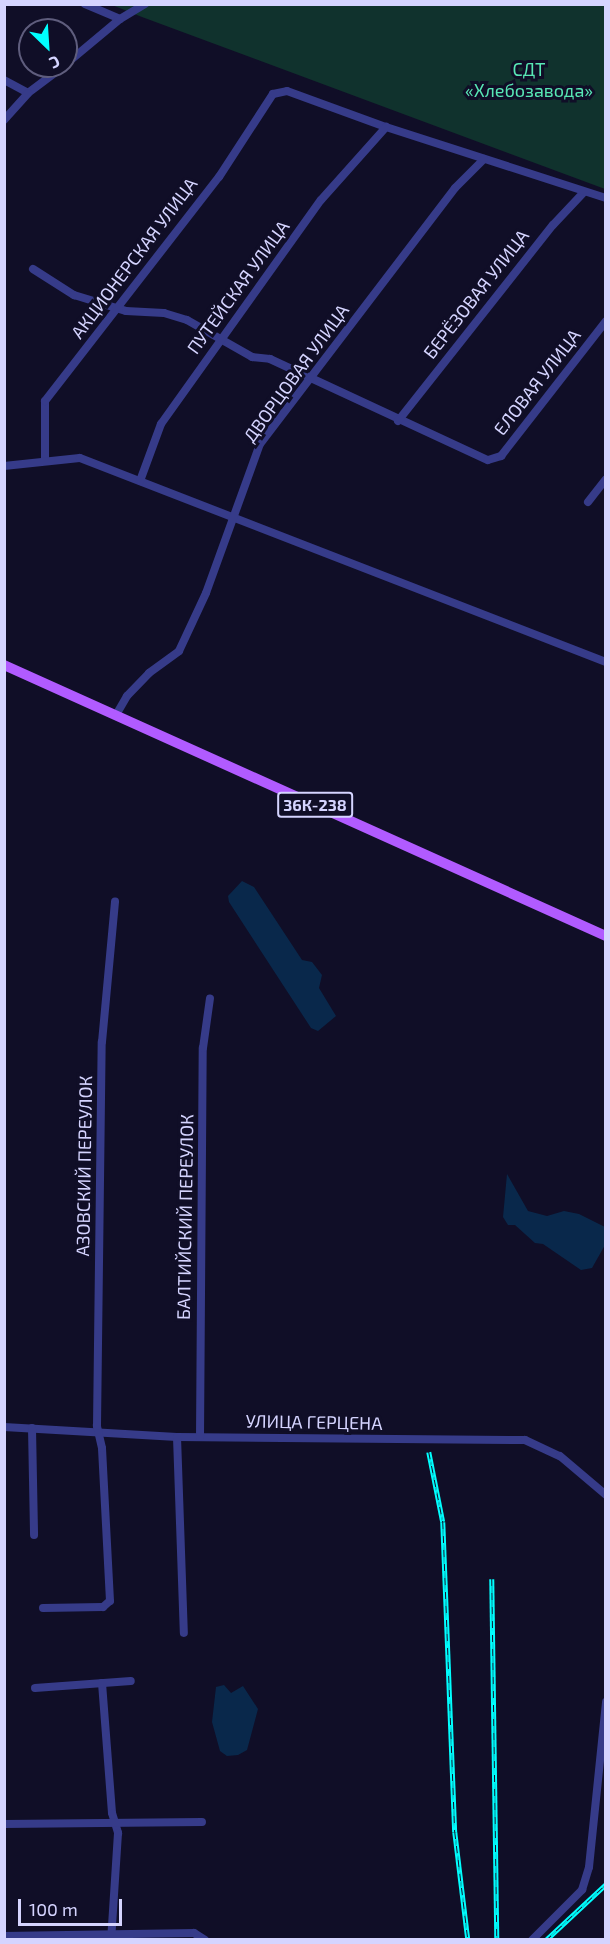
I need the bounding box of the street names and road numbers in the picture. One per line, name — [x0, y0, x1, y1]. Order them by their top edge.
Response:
street label: АКЦИОНЕРСКАЯ УЛИЦА — [66, 173, 202, 343]
street label: ПУТЕЙСКАЯ УЛИЦА — [182, 216, 294, 358]
street label: БЕРЁЗОВАЯ УЛИЦА — [419, 225, 533, 363]
street label: ДВОРЦОВАЯ УЛИЦА — [239, 300, 353, 446]
street label: ЕЛОВАЯ УЛИЦА — [489, 325, 585, 439]
road number: 36К-238 — [276, 792, 354, 818]
street label: АЗОВСКИЙ ПЕРЕУЛОК — [72, 1075, 96, 1257]
street label: БАЛТИЙСКИЙ ПЕРЕУЛОК — [172, 1114, 198, 1320]
street label: УЛИЦА ГЕРЦЕНА — [245, 1410, 383, 1434]

